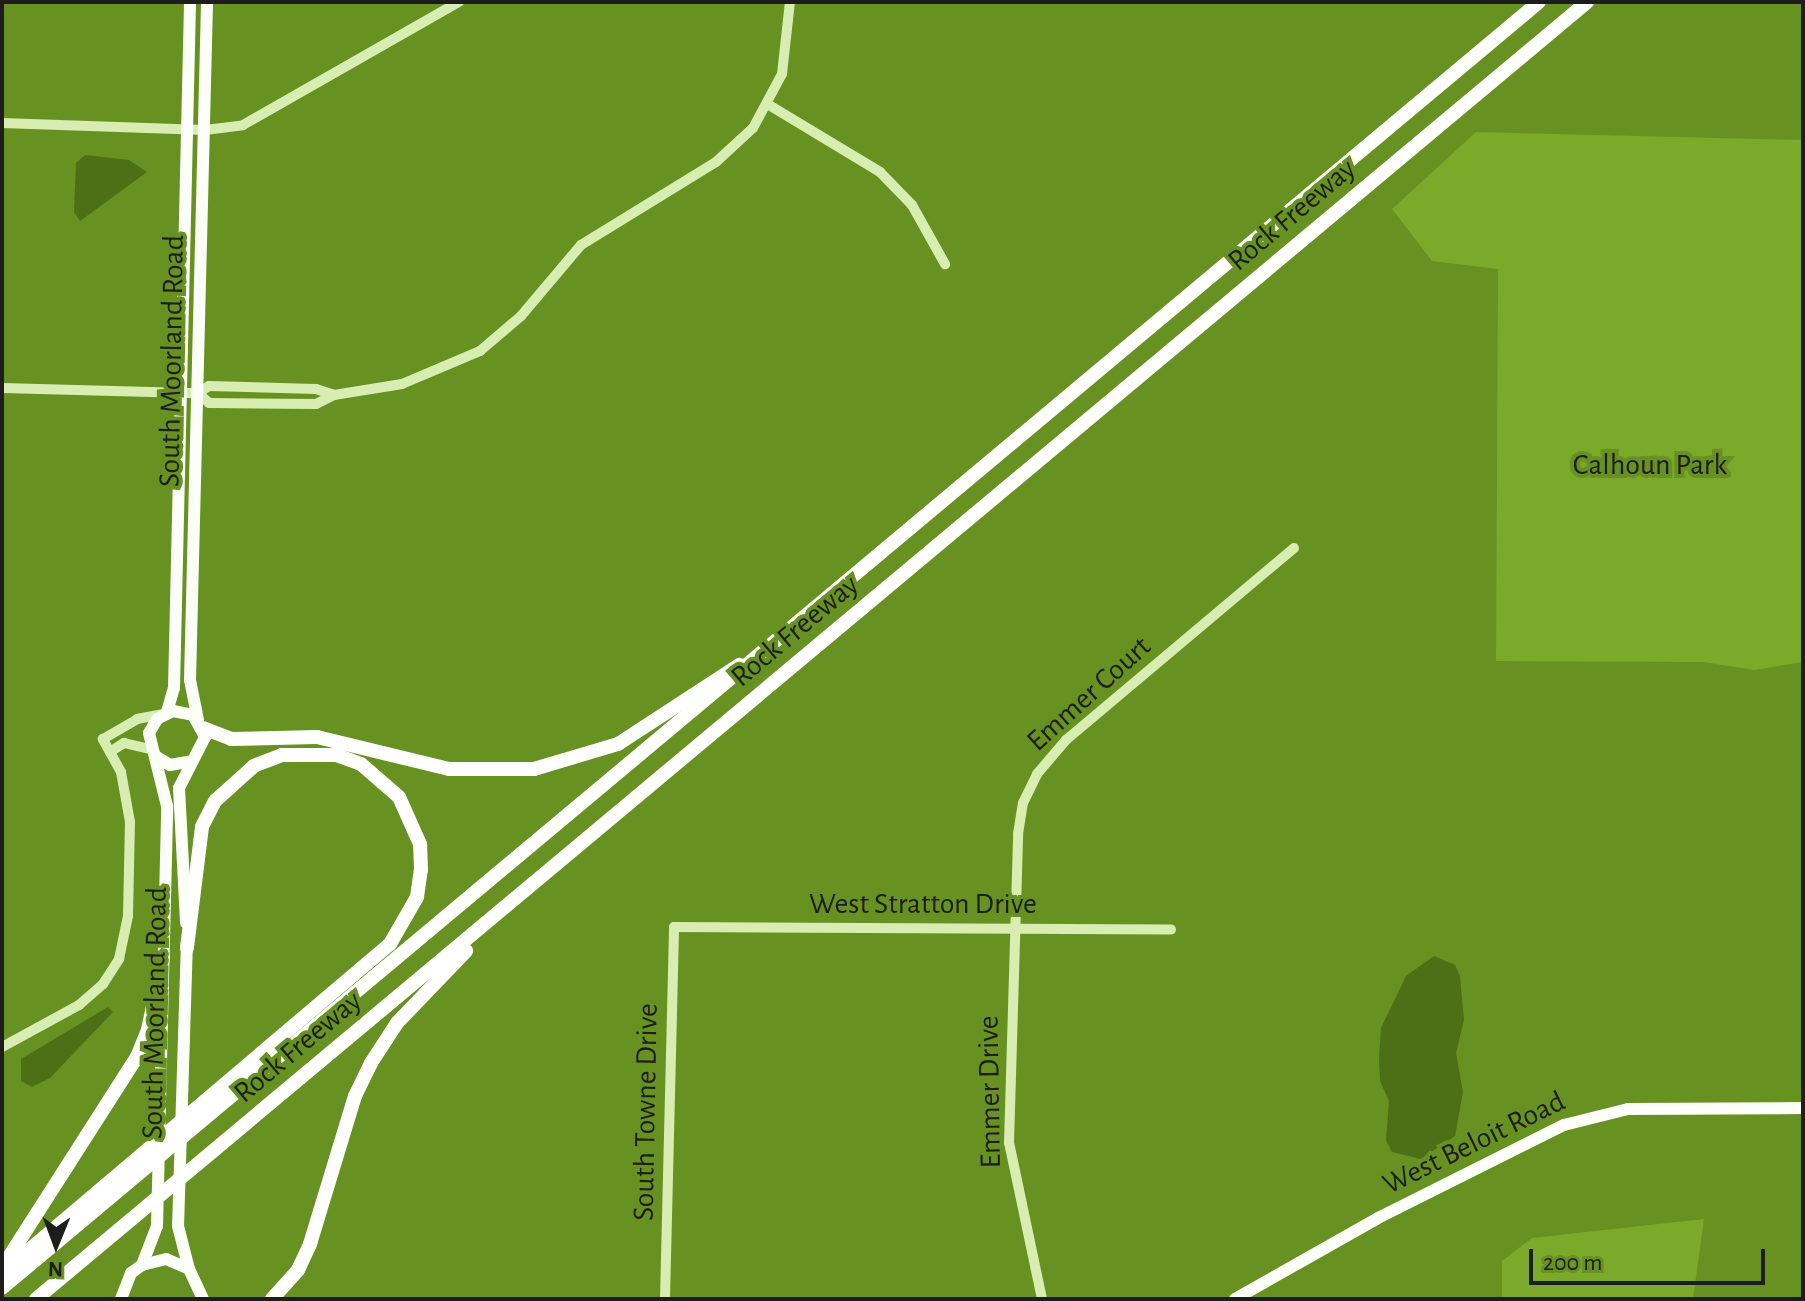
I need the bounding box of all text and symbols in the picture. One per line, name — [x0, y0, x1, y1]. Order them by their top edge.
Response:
street label: Rock Freeway — [1221, 151, 1363, 279]
street label: South Moorland Road — [152, 235, 192, 487]
park label: Calhoun Park — [1573, 447, 1727, 483]
street label: Rock Freeway — [724, 567, 866, 695]
street label: Emmer Court — [1020, 629, 1158, 759]
street label: West Stratton Drive — [809, 886, 1037, 922]
street label: South Moorland Road — [135, 887, 175, 1139]
street label: Rock Freeway — [227, 983, 369, 1111]
street label: South Towne Drive — [626, 1003, 666, 1221]
street label: Emmer Drive — [971, 1015, 1009, 1169]
street label: West Beloit Road — [1377, 1083, 1571, 1203]
north arrow — [16, 1205, 96, 1285]
scale bar — [1533, 1233, 1769, 1283]
text: 200 m — [1543, 1251, 1602, 1275]
text: N — [48, 1258, 63, 1280]

